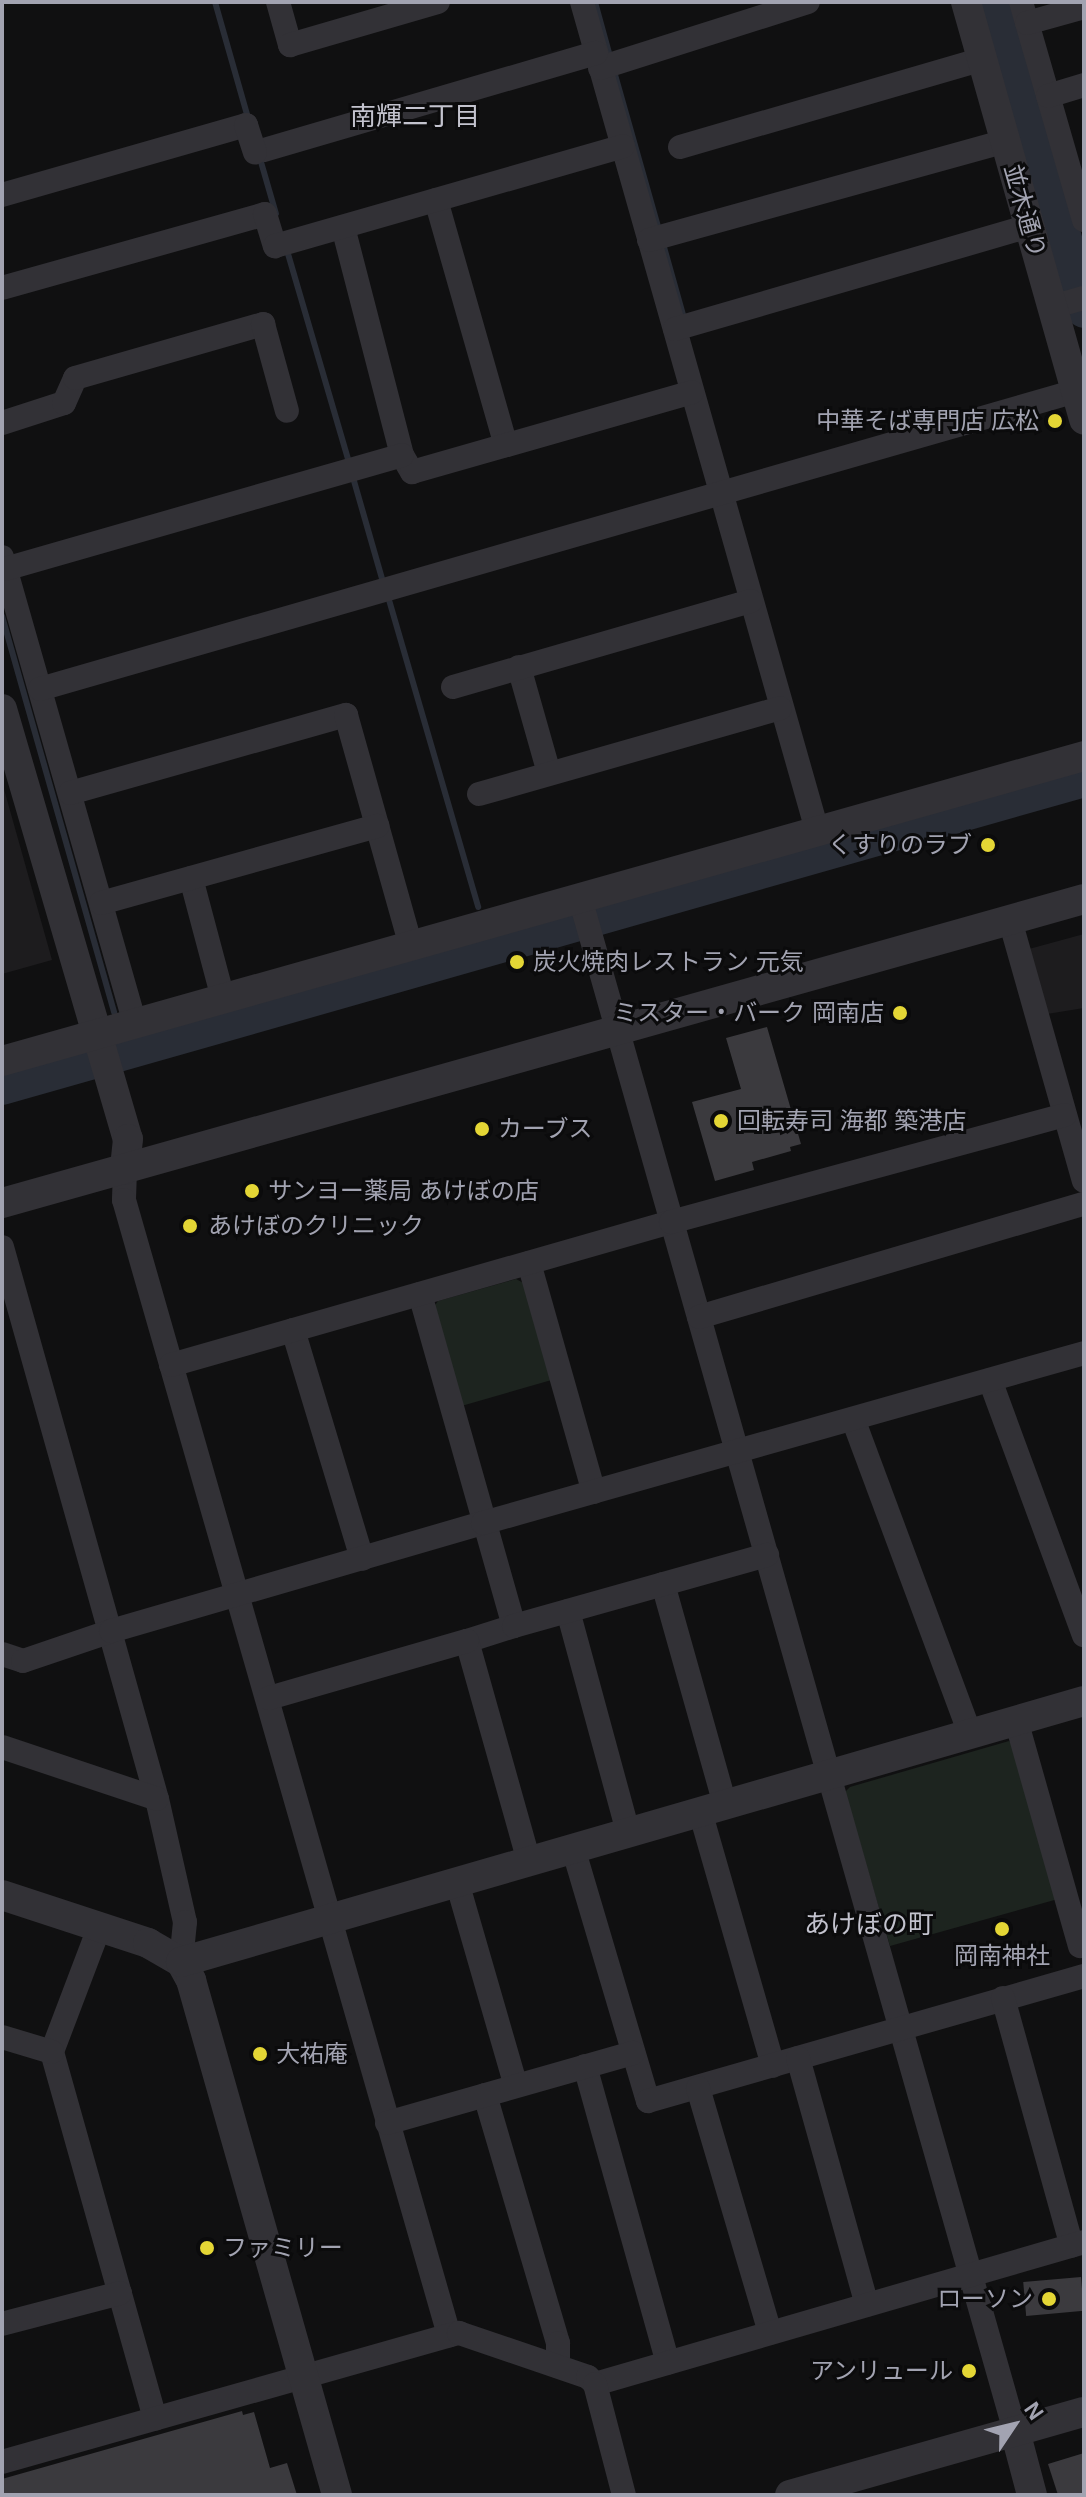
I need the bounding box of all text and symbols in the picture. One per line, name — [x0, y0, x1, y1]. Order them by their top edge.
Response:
district label: 南輝二丁目 — [350, 101, 480, 133]
street label: 並木通り — [998, 161, 1052, 261]
place label: 中華そば専門店 広松 — [816, 407, 1039, 435]
marker: 中華そば専門店 広松 — [1046, 412, 1064, 430]
place label: くすりのラブ — [828, 831, 972, 859]
marker: くすりのラブ — [979, 836, 997, 854]
place label: 炭火焼肉レストラン 元気 — [533, 948, 804, 976]
marker: 炭火焼肉レストラン 元気 — [508, 953, 526, 971]
place label: ミスター・バーク 岡南店 — [613, 999, 884, 1027]
marker: ミスター・バーク 岡南店 — [891, 1004, 909, 1022]
place label: 回転寿司 海都 築港店 — [737, 1107, 966, 1135]
marker: 回転寿司 海都 築港店 — [712, 1112, 730, 1130]
place label: カーブス — [498, 1115, 594, 1143]
marker: カーブス — [473, 1120, 491, 1138]
place label: サンヨー薬局 あけぼの店 — [268, 1177, 539, 1205]
marker: サンヨー薬局 あけぼの店 — [243, 1182, 261, 1200]
place label: あけぼのクリニック — [208, 1212, 424, 1240]
marker: あけぼのクリニック — [179, 1215, 201, 1237]
district label: あけぼの町 — [804, 1909, 934, 1941]
marker: 岡南神社 — [993, 1920, 1011, 1938]
place label: 岡南神社 — [954, 1942, 1050, 1970]
place label: 大祐庵 — [276, 2040, 348, 2068]
marker: 大祐庵 — [251, 2045, 269, 2063]
place label: ファミリー — [223, 2234, 343, 2262]
marker: ファミリー — [198, 2239, 216, 2257]
place label: ローソン — [937, 2285, 1033, 2313]
marker: ローソン — [1040, 2290, 1058, 2308]
place label: アンリュール — [809, 2357, 953, 2385]
marker: アンリュール — [960, 2362, 978, 2380]
north arrow — [974, 2385, 1054, 2465]
text: N — [1019, 2397, 1049, 2425]

